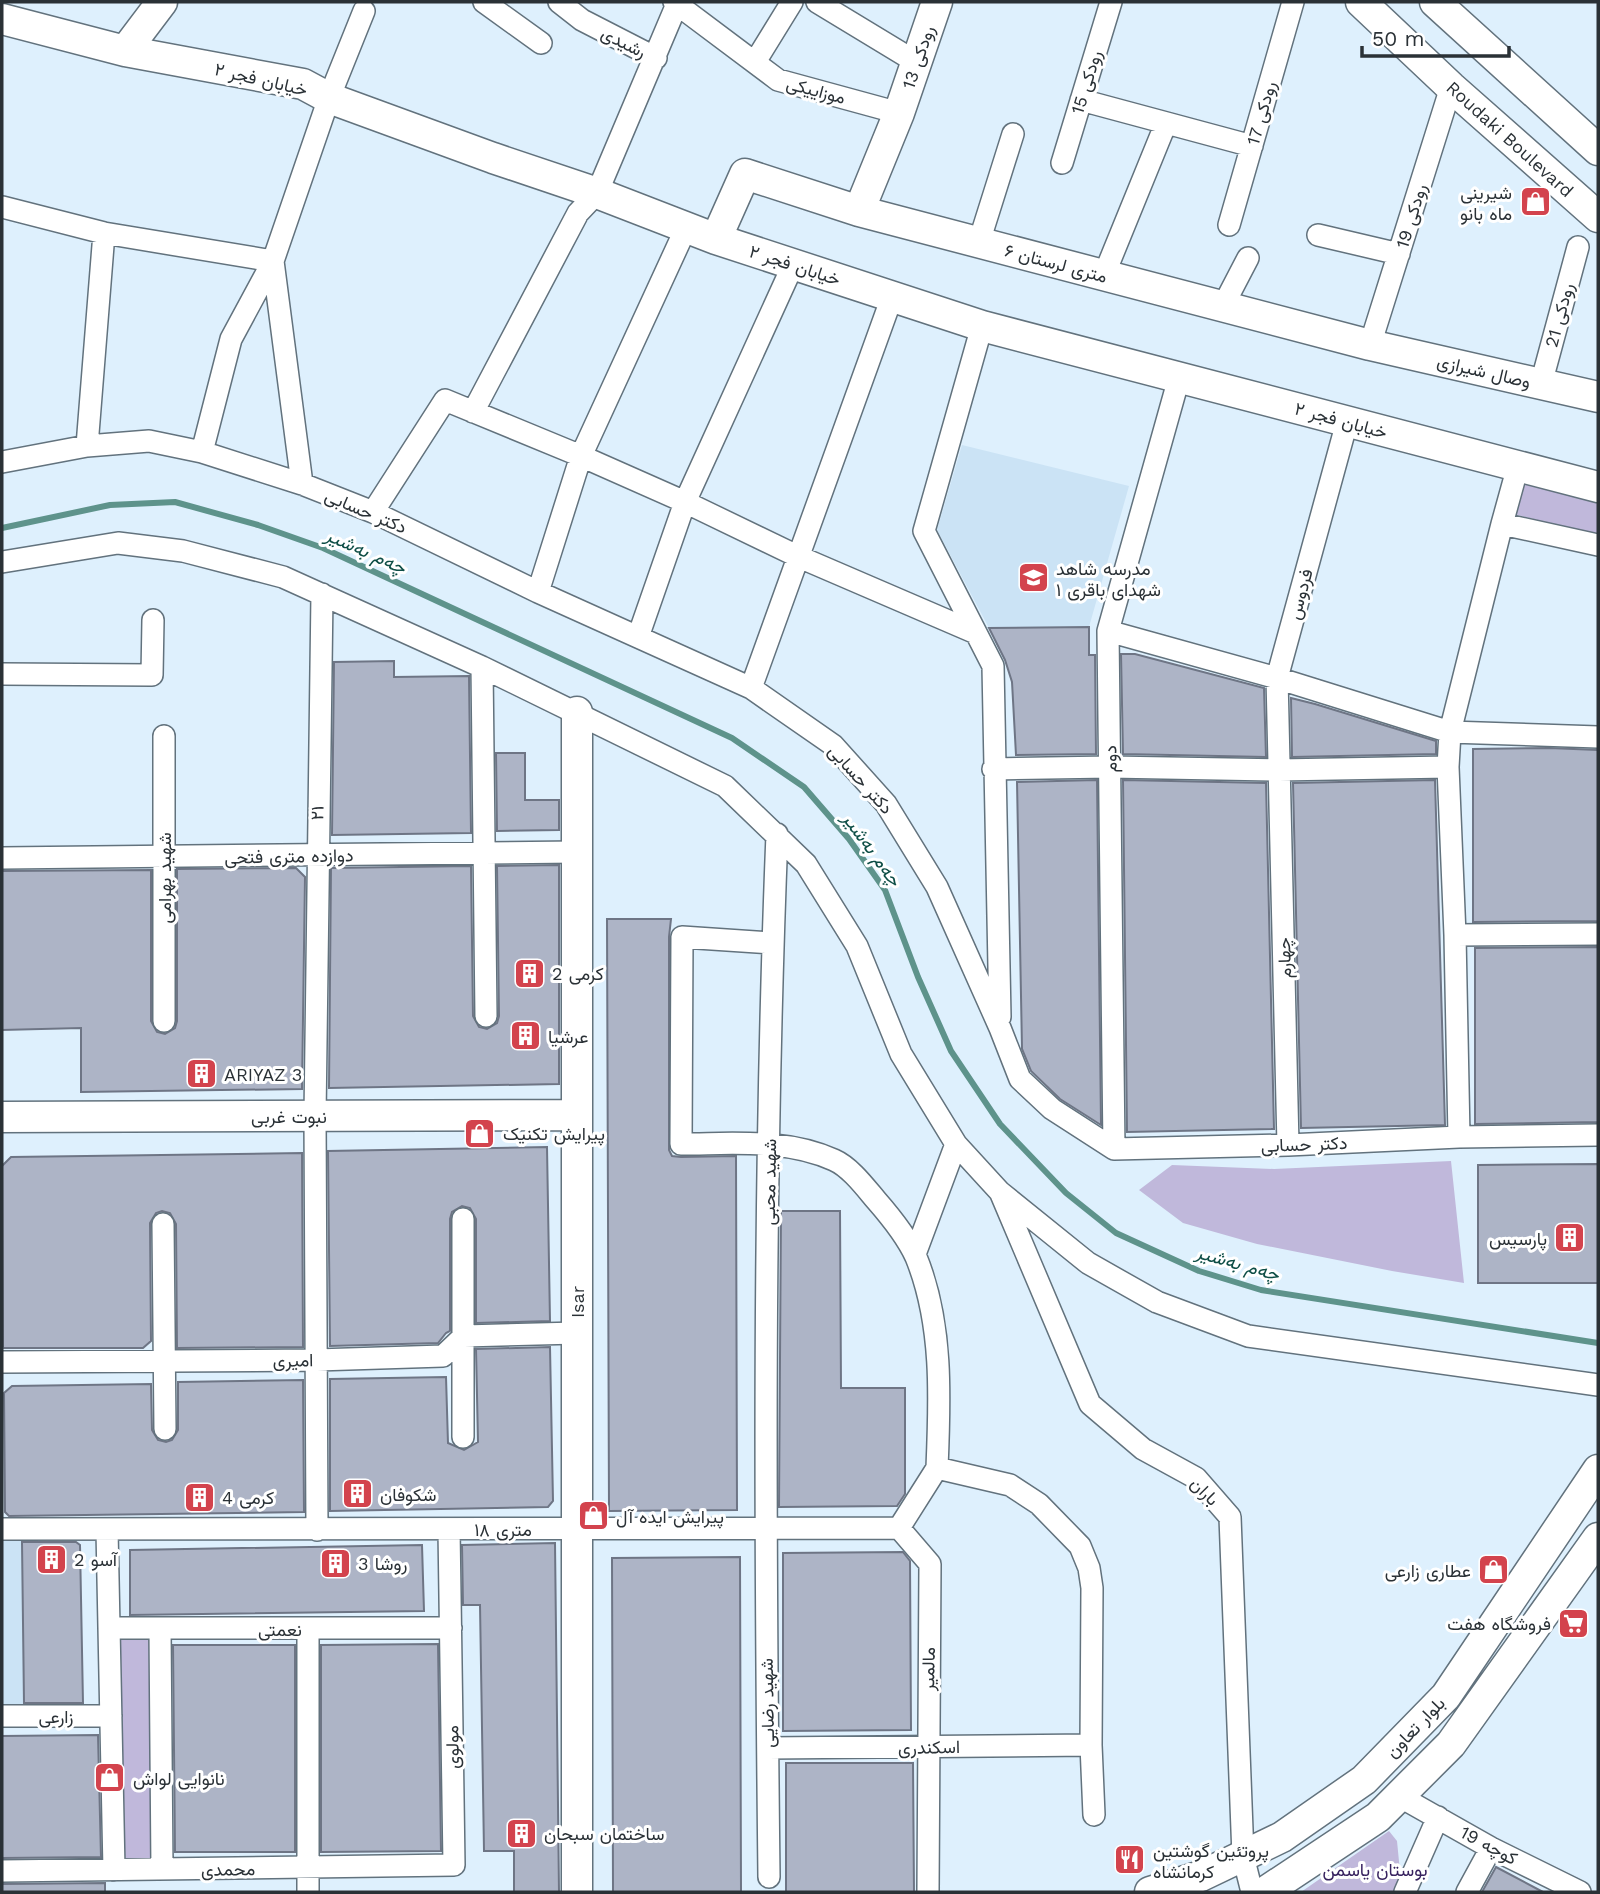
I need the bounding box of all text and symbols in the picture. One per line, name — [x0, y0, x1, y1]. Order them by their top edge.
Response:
scale bar — [1362, 14, 1509, 58]
street label: رشیدی — [597, 22, 650, 63]
street label: رودکی 13 — [897, 23, 940, 92]
text: 50 m — [1372, 26, 1424, 51]
street label: رودکی 15 — [1066, 48, 1107, 117]
street label: خیابان فجر ۲ — [212, 58, 309, 101]
street label: موزاییکی — [784, 72, 848, 109]
street label: Roudaki Boulevard — [1442, 77, 1578, 201]
street label: رودکی 17 — [1242, 79, 1281, 148]
street label: رودکی 19 — [1391, 181, 1432, 251]
place label: شیرینی ماه بانو — [1460, 182, 1512, 225]
shop icon: شیرینی ماه بانو — [1518, 185, 1552, 219]
street label: ۶ متری لرستان — [1002, 239, 1110, 288]
street label: خیابان فجر ۲ — [746, 240, 843, 291]
street label: رودکی 21 — [1540, 281, 1579, 350]
street label: وصال شیرازی — [1435, 350, 1533, 393]
street label: خیابان فجر ۲ — [1292, 398, 1389, 443]
street label: دکتر حسابی — [322, 484, 410, 539]
water label: چەم بەشیر — [320, 523, 411, 581]
place label: مدرسه شاهد شهدای باقری ۱ — [1056, 558, 1161, 601]
school or university icon: مدرسه شاهد شهدای باقری ۱ — [1016, 561, 1050, 595]
street label: فردوس — [1283, 566, 1318, 622]
street label: دکتر حسابی — [823, 740, 898, 819]
street label: دوم — [1099, 745, 1123, 773]
street label: ۲۱ — [306, 806, 328, 820]
water label: چەم بەشیر — [835, 807, 907, 893]
street label: شهید بهرامی — [154, 832, 176, 924]
street label: دوازده متری فتحی — [224, 844, 354, 869]
street label: چهارم — [1273, 937, 1297, 979]
building icon: کرمی 2 — [512, 956, 546, 990]
place label: کرمی 2 — [552, 963, 604, 985]
building icon: عرشیا — [508, 1019, 542, 1053]
place label: عرشیا — [548, 1026, 588, 1048]
building icon: ARIYAZ 3 — [184, 1057, 218, 1091]
place label: ARIYAZ 3 — [224, 1064, 302, 1085]
street label: نبوت غربی — [251, 1106, 327, 1128]
shop icon: پیرایش تکنیک — [463, 1116, 497, 1150]
place label: پیرایش تکنیک — [503, 1123, 605, 1146]
street label: دکتر حسابی — [1260, 1132, 1348, 1157]
street label: شهید محبی — [758, 1138, 781, 1226]
building icon: پارسیس — [1553, 1221, 1587, 1255]
place label: پارسیس — [1489, 1228, 1547, 1251]
water label: چەم بەشیر — [1192, 1240, 1284, 1288]
street label: Isar — [567, 1286, 588, 1318]
street label: امیری — [273, 1349, 313, 1372]
street label: باران — [1186, 1473, 1223, 1510]
building icon: شکوفان — [340, 1477, 374, 1511]
building icon: کرمی 4 — [182, 1480, 216, 1514]
place label: شکوفان — [380, 1484, 437, 1506]
place label: کرمی 4 — [222, 1487, 274, 1509]
shop icon: پیرایش ایده آل — [576, 1499, 610, 1533]
place label: پیرایش ایده آل — [616, 1506, 724, 1529]
street label: ۱۸ متری — [474, 1519, 532, 1541]
building icon: آسو 2 — [34, 1542, 68, 1576]
building icon: روشا 3 — [318, 1546, 352, 1580]
place label: آسو 2 — [74, 1549, 119, 1571]
place label: روشا 3 — [358, 1553, 407, 1575]
shop icon: عطاری زارعی — [1477, 1553, 1511, 1587]
place label: عطاری زارعی — [1385, 1560, 1471, 1582]
supermarket icon: فروشگاه هفت — [1557, 1606, 1591, 1640]
place label: فروشگاه هفت — [1447, 1613, 1551, 1635]
street label: نعمتی — [258, 1619, 302, 1641]
street label: مالمیر — [917, 1647, 940, 1692]
street label: شهید رضایی — [756, 1658, 779, 1748]
street label: بلوار تعاون — [1381, 1692, 1450, 1762]
street label: زارعی — [39, 1706, 73, 1728]
street label: مولوی — [441, 1725, 464, 1769]
street label: اسکندری — [898, 1736, 960, 1759]
shop icon: نانوایی لواش — [93, 1761, 127, 1795]
place label: نانوایی لواش — [133, 1768, 225, 1790]
building icon: ساختمان سبحان — [504, 1816, 538, 1850]
street label: کوچه 19 — [1456, 1821, 1521, 1871]
place label: ساختمان سبحان — [544, 1823, 664, 1844]
place label: پروتئین گوشتین کرمانشاه — [1153, 1840, 1269, 1883]
restaurant icon: پروتئین گوشتین کرمانشاه — [1113, 1843, 1147, 1877]
street label: محمدی — [201, 1858, 255, 1881]
park label: بوستان یاسمن — [1322, 1859, 1428, 1881]

